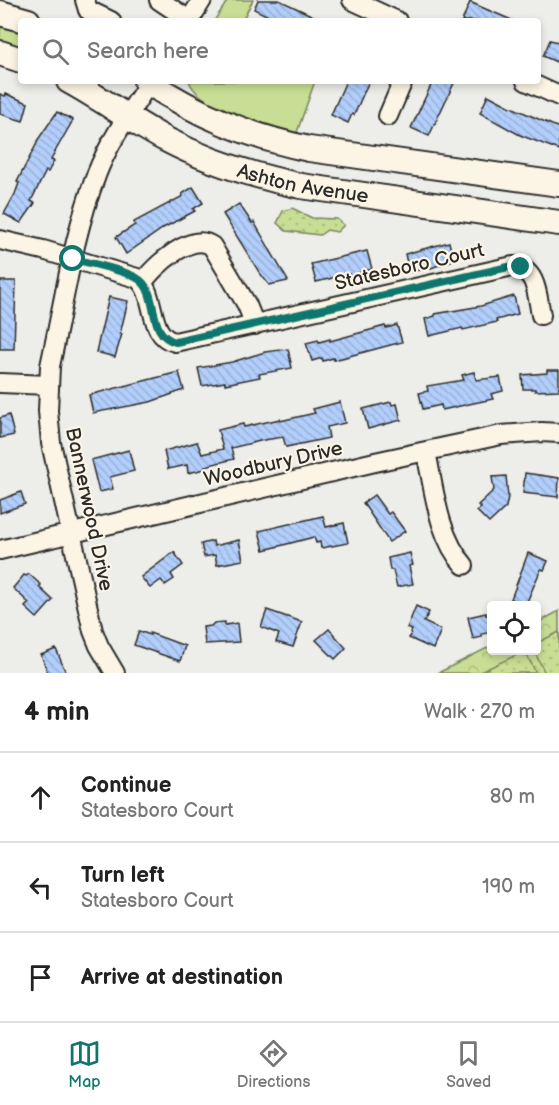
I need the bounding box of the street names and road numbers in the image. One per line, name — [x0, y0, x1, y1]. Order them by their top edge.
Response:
street label: Ashton Avenue — [234, 159, 370, 209]
street label: Statesboro Court — [332, 238, 486, 296]
street label: Bannerwood Drive — [60, 425, 118, 593]
street label: Woodbury Drive — [201, 436, 345, 492]

